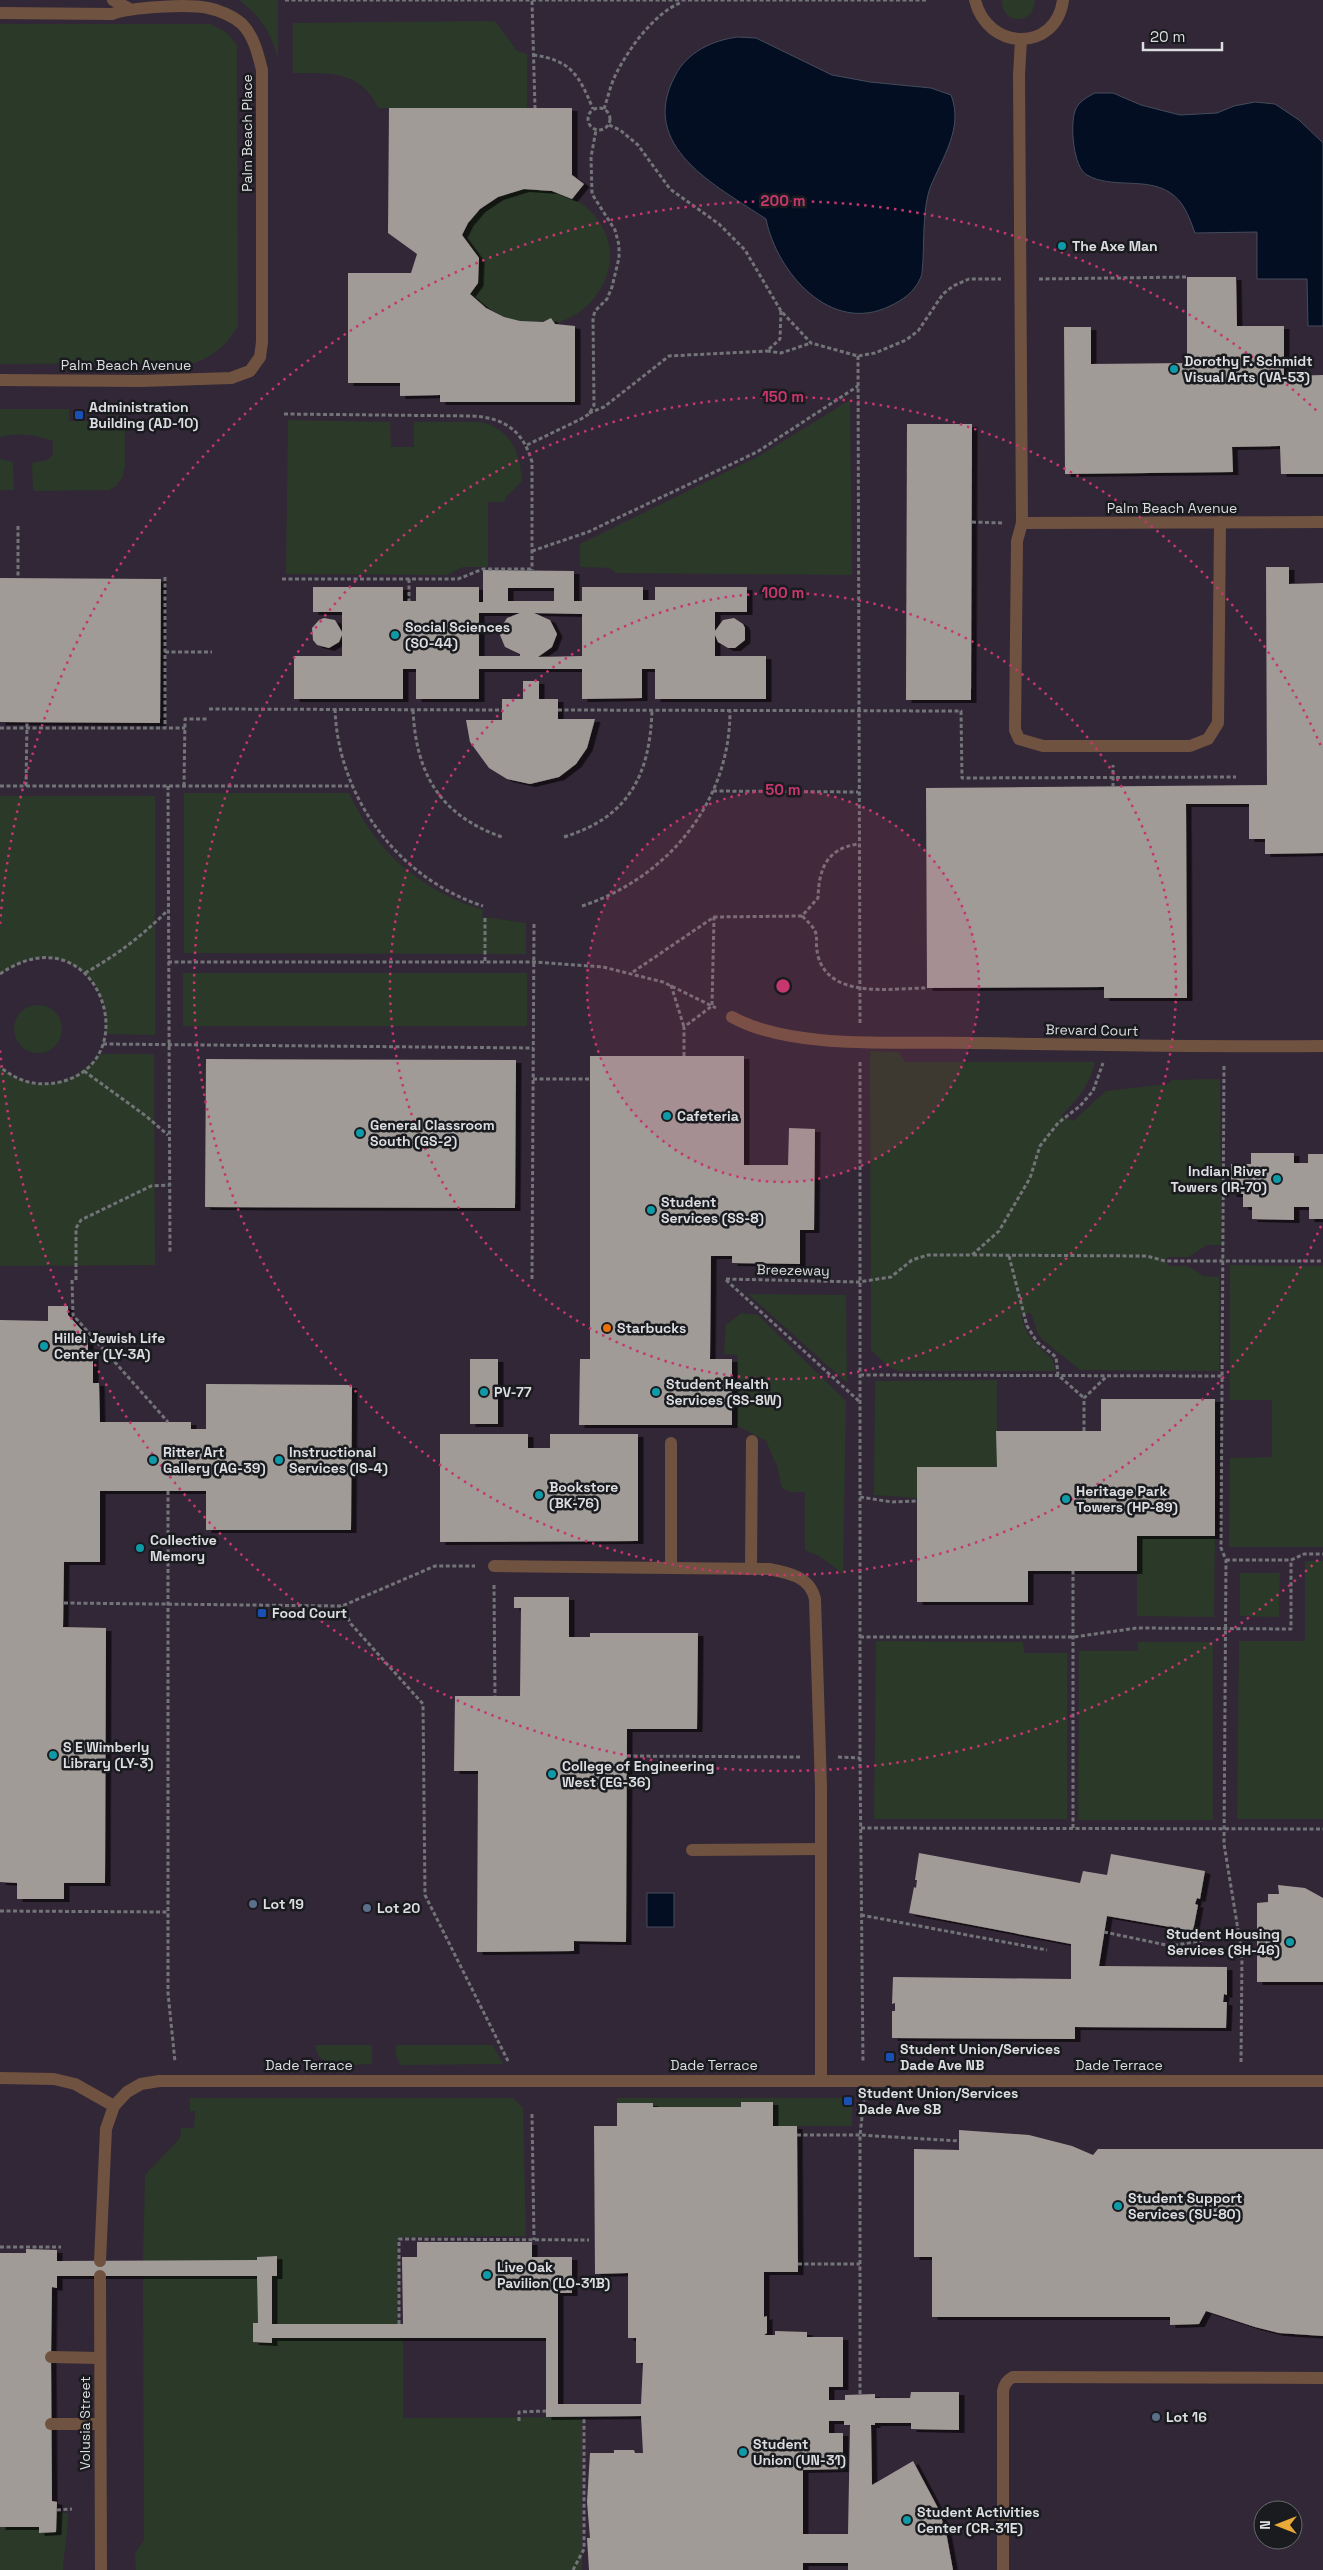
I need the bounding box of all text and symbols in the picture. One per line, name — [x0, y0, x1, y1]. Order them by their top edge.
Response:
scale bar — [1143, 20, 1222, 52]
text: 20 m — [1150, 27, 1185, 46]
street label: Palm Beach Place — [238, 74, 256, 192]
text: 200 m — [761, 191, 805, 210]
place label: The Axe Man — [1072, 237, 1158, 255]
marker: The Axe Man — [1056, 240, 1068, 252]
place label: Dorothy F. Schmidt Visual Arts (VA-53) — [1184, 352, 1313, 386]
street label: Palm Beach Avenue — [61, 356, 191, 374]
marker: Dorothy F. Schmidt Visual Arts (VA-53) — [1168, 363, 1180, 375]
text: 150 m — [762, 387, 804, 406]
place label: Administration Building (AD-10) — [89, 398, 199, 432]
marker: Administration Building (AD-10) — [73, 409, 85, 421]
street label: Palm Beach Avenue — [1107, 499, 1237, 517]
text: 100 m — [762, 583, 804, 602]
place label: Social Sciences (SO-44) — [405, 618, 510, 652]
marker: Social Sciences (SO-44) — [389, 629, 401, 641]
text: 50 m — [765, 780, 801, 799]
centre of rings — [774, 977, 792, 995]
street label: Brevard Court — [1045, 1020, 1139, 1040]
place label: Cafeteria — [677, 1107, 739, 1125]
marker: Cafeteria — [661, 1110, 673, 1122]
place label: General Classroom South (GS-2) — [370, 1116, 495, 1150]
marker: General Classroom South (GS-2) — [354, 1127, 366, 1139]
place label: Indian River Towers (IR-70) — [1171, 1162, 1267, 1196]
marker: Indian River Towers (IR-70) — [1271, 1173, 1283, 1185]
place label: Student Services (SS-8) — [661, 1193, 764, 1227]
marker: Student Services (SS-8) — [645, 1204, 657, 1216]
street label: Breezeway — [756, 1260, 830, 1280]
place label: Starbucks — [617, 1319, 686, 1337]
marker: Starbucks — [601, 1322, 613, 1334]
place label: Hillel Jewish Life Center (LY-3A) — [54, 1329, 165, 1363]
marker: Hillel Jewish Life Center (LY-3A) — [38, 1340, 50, 1352]
place label: Student Health Services (SS-8W) — [666, 1375, 782, 1409]
place label: PV-77 — [494, 1383, 532, 1401]
marker: PV-77 — [478, 1386, 490, 1398]
marker: Student Health Services (SS-8W) — [650, 1386, 662, 1398]
place label: Ritter Art Gallery (AG-39) — [163, 1443, 266, 1477]
place label: Instructional Services (IS-4) — [289, 1443, 388, 1477]
marker: Ritter Art Gallery (AG-39) — [147, 1454, 159, 1466]
marker: Instructional Services (IS-4) — [273, 1454, 285, 1466]
place label: Bookstore (BK-76) — [549, 1478, 618, 1512]
place label: Heritage Park Towers (HP-89) — [1076, 1482, 1178, 1516]
marker: Bookstore (BK-76) — [533, 1489, 545, 1501]
marker: Heritage Park Towers (HP-89) — [1060, 1493, 1072, 1505]
place label: Collective Memory — [150, 1531, 217, 1565]
marker: Collective Memory — [134, 1542, 146, 1554]
place label: Food Court — [272, 1604, 347, 1622]
marker: Food Court — [256, 1607, 268, 1619]
place label: S E Wimberly Library (LY-3) — [63, 1738, 153, 1772]
marker: S E Wimberly Library (LY-3) — [47, 1749, 59, 1761]
place label: College of Engineering West (EG-36) — [562, 1757, 714, 1791]
marker: College of Engineering West (EG-36) — [546, 1768, 558, 1780]
place label: Lot 19 — [263, 1895, 304, 1913]
marker: Lot 19 — [247, 1898, 259, 1910]
place label: Lot 20 — [377, 1899, 420, 1917]
marker: Lot 20 — [361, 1902, 373, 1914]
place label: Student Housing Services (SH-46) — [1166, 1925, 1280, 1959]
marker: Student Housing Services (SH-46) — [1284, 1936, 1296, 1948]
place label: Student Union/Services Dade Ave NB — [900, 2040, 1060, 2074]
marker: Student Union/Services Dade Ave NB — [884, 2051, 896, 2063]
street label: Dade Terrace — [265, 2056, 353, 2074]
street label: Dade Terrace — [670, 2056, 758, 2074]
street label: Dade Terrace — [1075, 2056, 1163, 2074]
place label: Student Union/Services Dade Ave SB — [858, 2084, 1018, 2118]
marker: Student Union/Services Dade Ave SB — [842, 2095, 854, 2107]
place label: Student Support Services (SU-80) — [1128, 2189, 1242, 2223]
marker: Student Support Services (SU-80) — [1112, 2200, 1124, 2212]
place label: Live Oak Pavilion (LO-31B) — [497, 2258, 610, 2292]
marker: Live Oak Pavilion (LO-31B) — [481, 2269, 493, 2281]
street label: Volusia Street — [76, 2376, 94, 2470]
place label: Lot 16 — [1166, 2408, 1207, 2426]
marker: Lot 16 — [1150, 2411, 1162, 2423]
place label: Student Union (UN-31) — [753, 2435, 846, 2469]
marker: Student Union (UN-31) — [737, 2446, 749, 2458]
north arrow — [1253, 2500, 1303, 2550]
place label: Student Activities Center (CR-31E) — [917, 2503, 1040, 2537]
marker: Student Activities Center (CR-31E) — [901, 2514, 913, 2526]
text: N — [1256, 2520, 1274, 2530]

